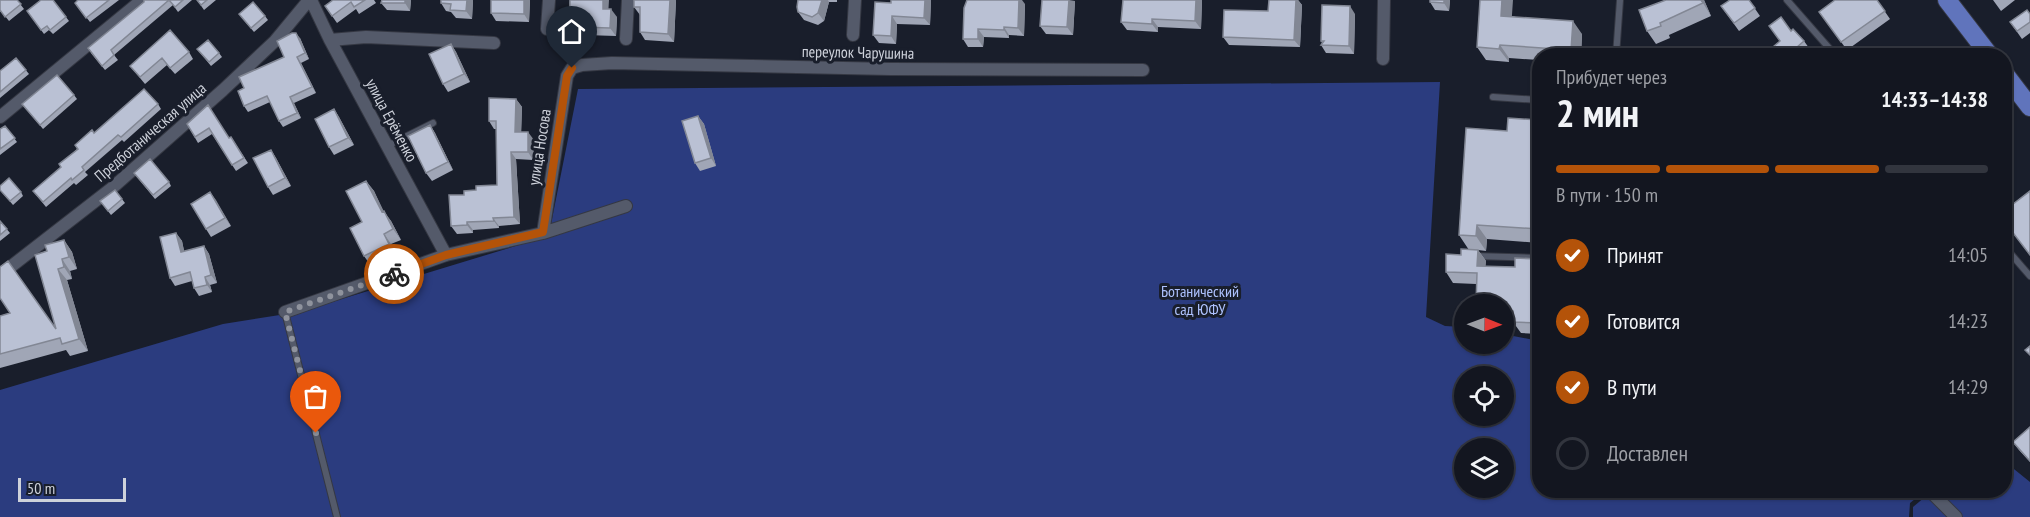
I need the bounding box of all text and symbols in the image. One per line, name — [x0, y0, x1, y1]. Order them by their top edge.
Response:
pin — [546, 6, 597, 68]
icon: home — [555, 15, 588, 48]
street label: переулок Чарушина — [802, 41, 914, 63]
text: Прибудет через — [1556, 64, 1667, 90]
street label: улица Ерёменко — [362, 75, 422, 165]
street label: Предботаническая улица — [90, 78, 210, 186]
text: 14:33–14:38 — [1881, 85, 1988, 113]
text: 2 мин — [1556, 87, 1639, 138]
street label: улица Носова — [523, 107, 555, 187]
text: В пути · 150 m — [1556, 182, 1658, 208]
icon: check — [1556, 239, 1589, 272]
text: Принят — [1607, 241, 1663, 269]
text: 14:05 — [1948, 242, 1988, 268]
courier — [364, 244, 424, 304]
icon: bike — [378, 258, 411, 291]
park label: Ботанический сад ЮФУ — [1161, 281, 1239, 319]
north arrow — [1454, 294, 1514, 354]
map controls — [1454, 294, 1514, 498]
icon: check — [1556, 305, 1589, 338]
text: Готовится — [1607, 307, 1680, 335]
text: 14:23 — [1948, 308, 1988, 334]
button: locate — [1454, 366, 1514, 426]
pin — [290, 371, 341, 433]
icon: check — [1556, 371, 1589, 404]
text: В пути — [1607, 373, 1657, 401]
text: 14:29 — [1948, 374, 1988, 400]
icon: bag — [299, 380, 332, 413]
button: layers — [1454, 438, 1514, 498]
text: Доставлен — [1607, 439, 1688, 467]
scale bar — [18, 475, 126, 502]
text: 50 m — [27, 478, 55, 498]

